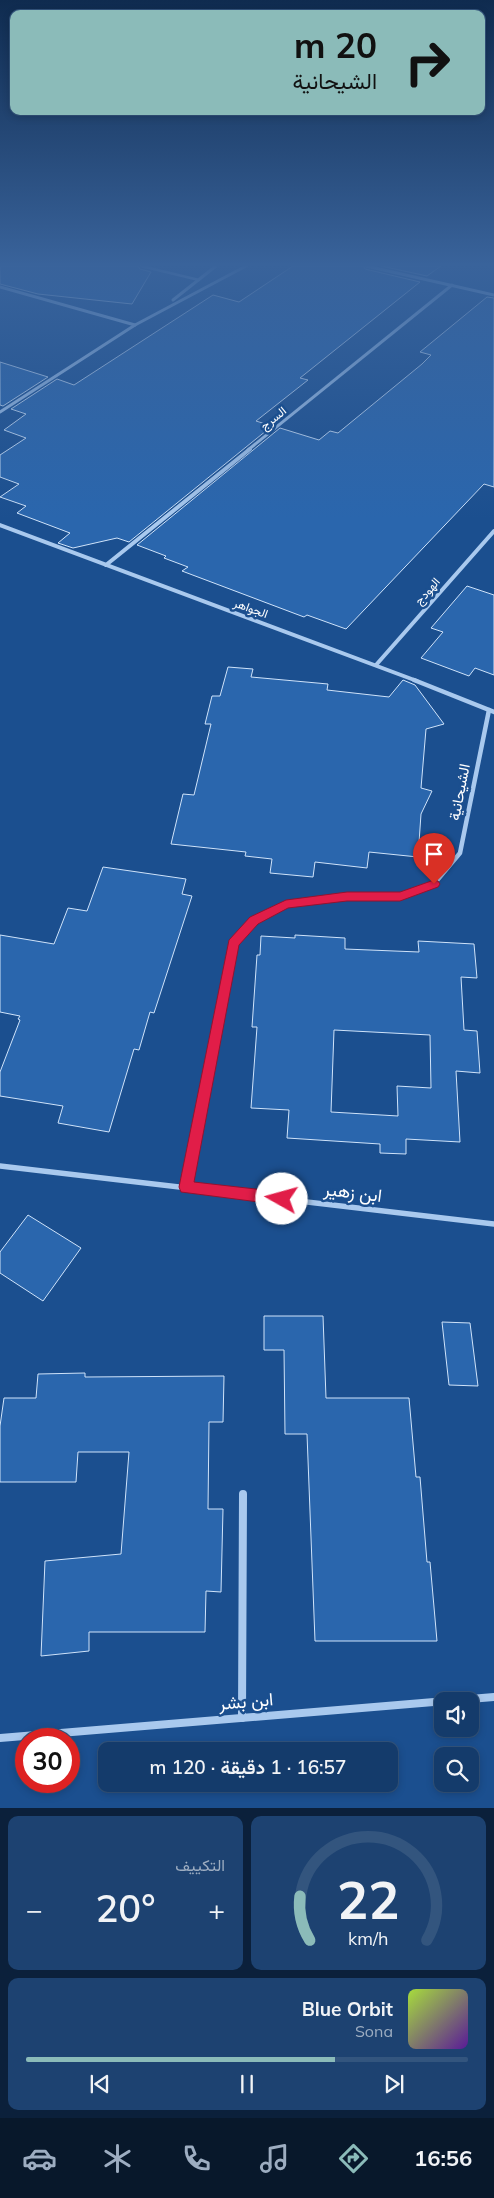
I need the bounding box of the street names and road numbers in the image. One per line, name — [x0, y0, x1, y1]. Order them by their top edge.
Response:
street label: السرج — [257, 403, 290, 435]
street label: الهودج — [411, 574, 444, 609]
street label: الجواهر — [230, 595, 270, 622]
street label: الشيحانية — [444, 762, 474, 822]
street label: ابن زهير — [322, 1177, 383, 1207]
street label: ابن بشر — [217, 1687, 274, 1715]

